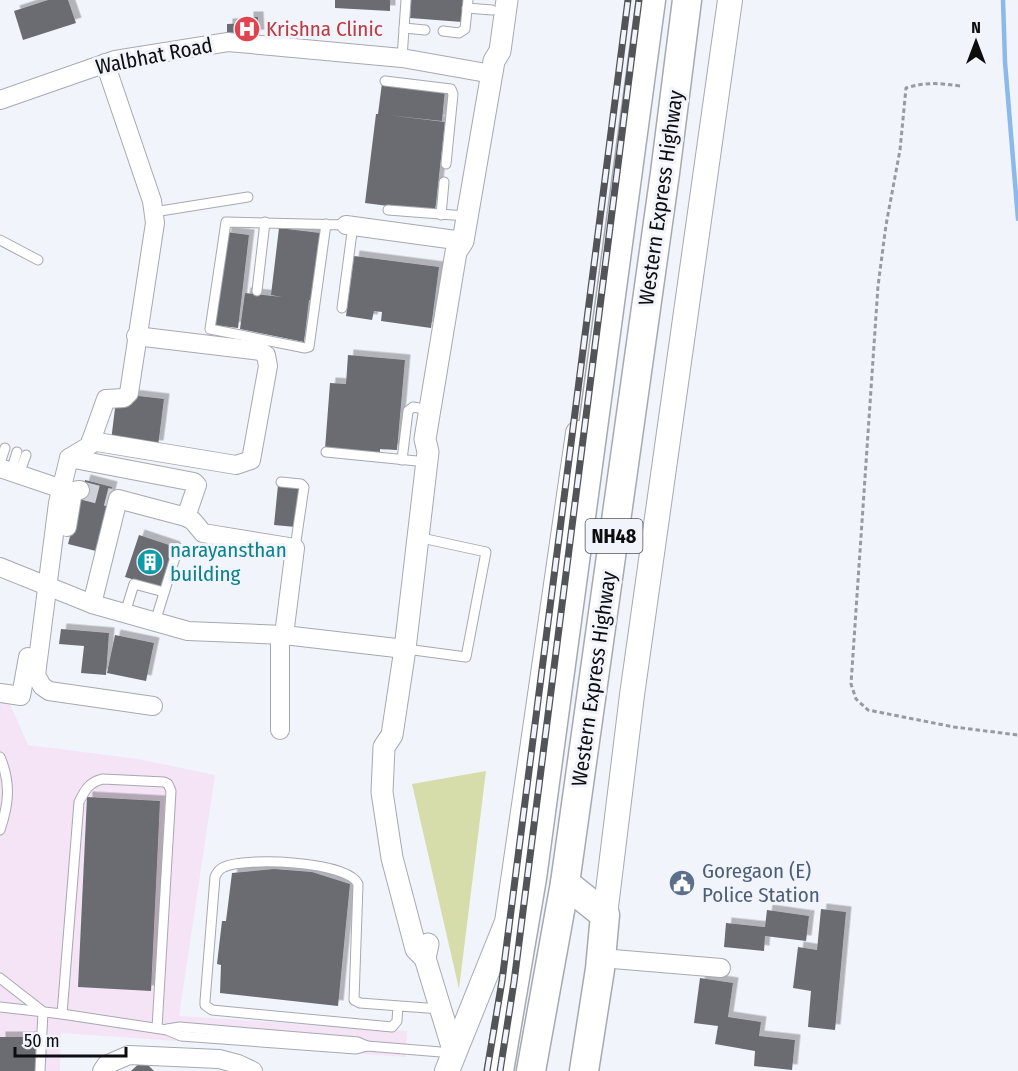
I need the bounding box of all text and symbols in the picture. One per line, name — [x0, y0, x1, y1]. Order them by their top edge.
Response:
north arrow — [946, 12, 1006, 72]
hospital icon: Krishna Clinic — [232, 14, 262, 44]
place label: Krishna Clinic — [266, 16, 383, 42]
text: N — [971, 18, 981, 37]
street label: Walbhat Road — [93, 32, 215, 80]
street label: Western Express Highway — [633, 88, 689, 307]
road number: NH48 — [586, 519, 642, 553]
place label: narayansthan building — [170, 537, 287, 587]
building icon: narayansthan building — [135, 547, 165, 577]
street label: Western Express Highway — [566, 569, 622, 788]
place label: Goregaon (E) Police Station — [702, 858, 820, 908]
public building icon: Goregaon (E) Police Station — [667, 868, 697, 898]
scale bar — [15, 1020, 126, 1058]
text: 50 m — [24, 1030, 60, 1052]

